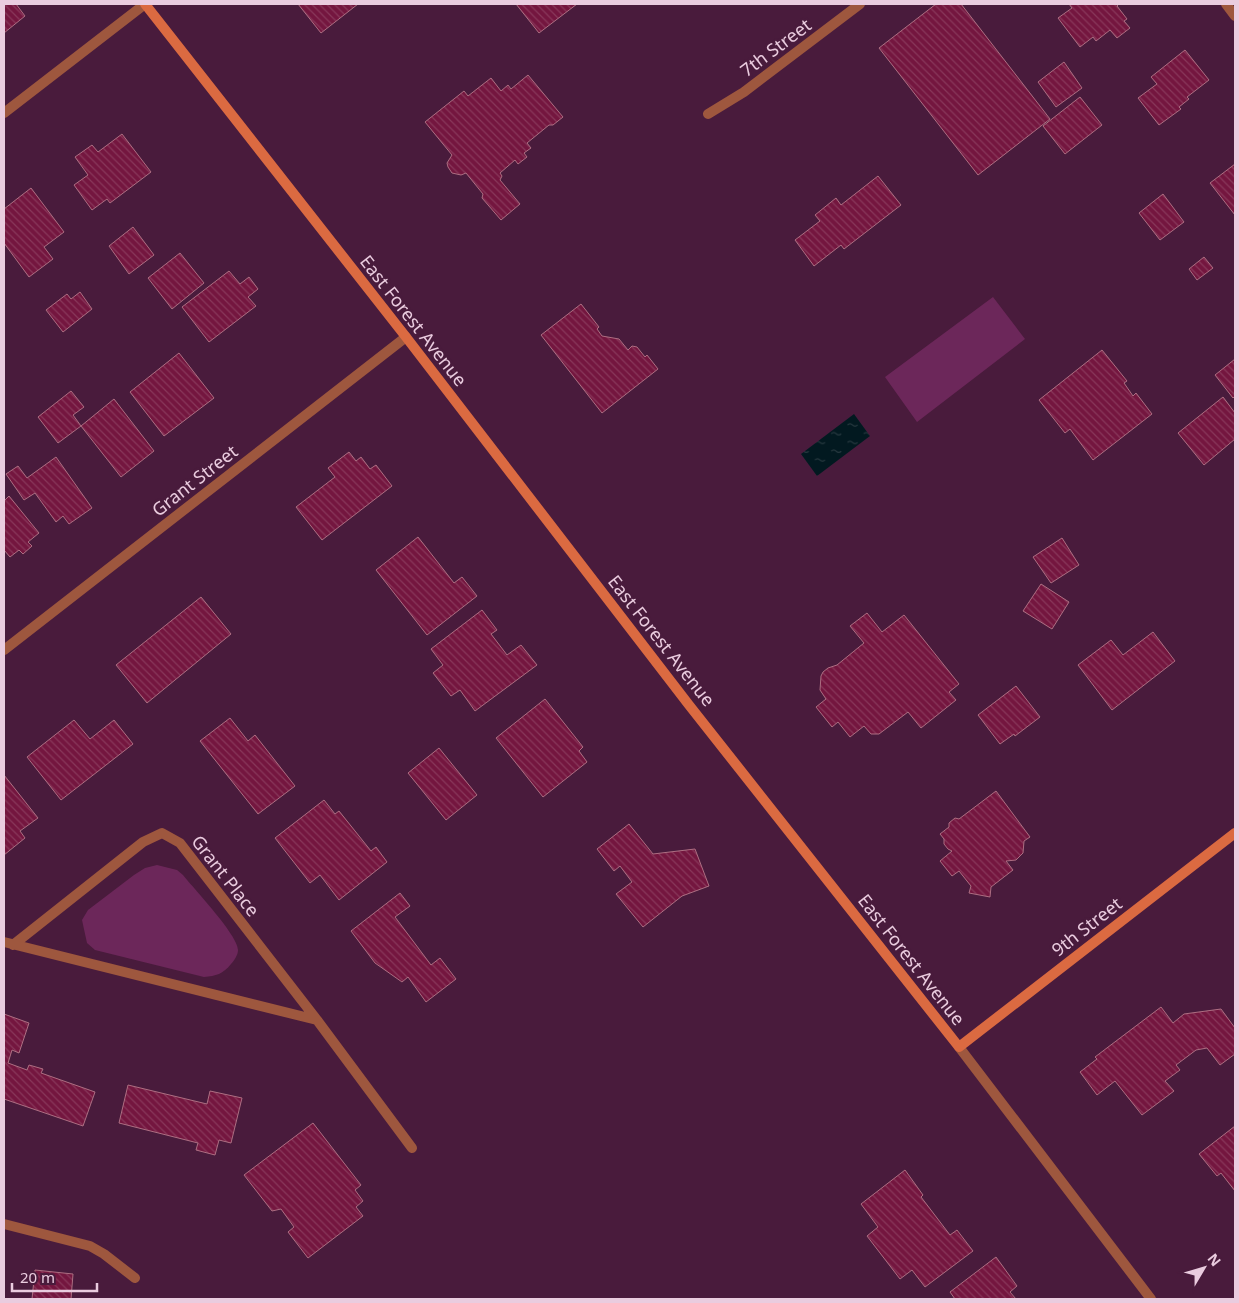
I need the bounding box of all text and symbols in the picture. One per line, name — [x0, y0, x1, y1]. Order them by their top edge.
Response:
street label: 7th Street — [735, 12, 816, 82]
street label: East Forest Avenue — [355, 250, 473, 391]
street label: Grant Street — [146, 439, 243, 521]
street label: East Forest Avenue — [603, 570, 721, 711]
street label: Grant Place — [186, 830, 265, 921]
street label: East Forest Avenue — [853, 889, 971, 1030]
street label: 9th Street — [1046, 891, 1127, 961]
north arrow — [1179, 1243, 1229, 1293]
text: N — [1204, 1249, 1226, 1270]
scale bar — [12, 1260, 98, 1292]
text: 20 m — [20, 1267, 55, 1287]

